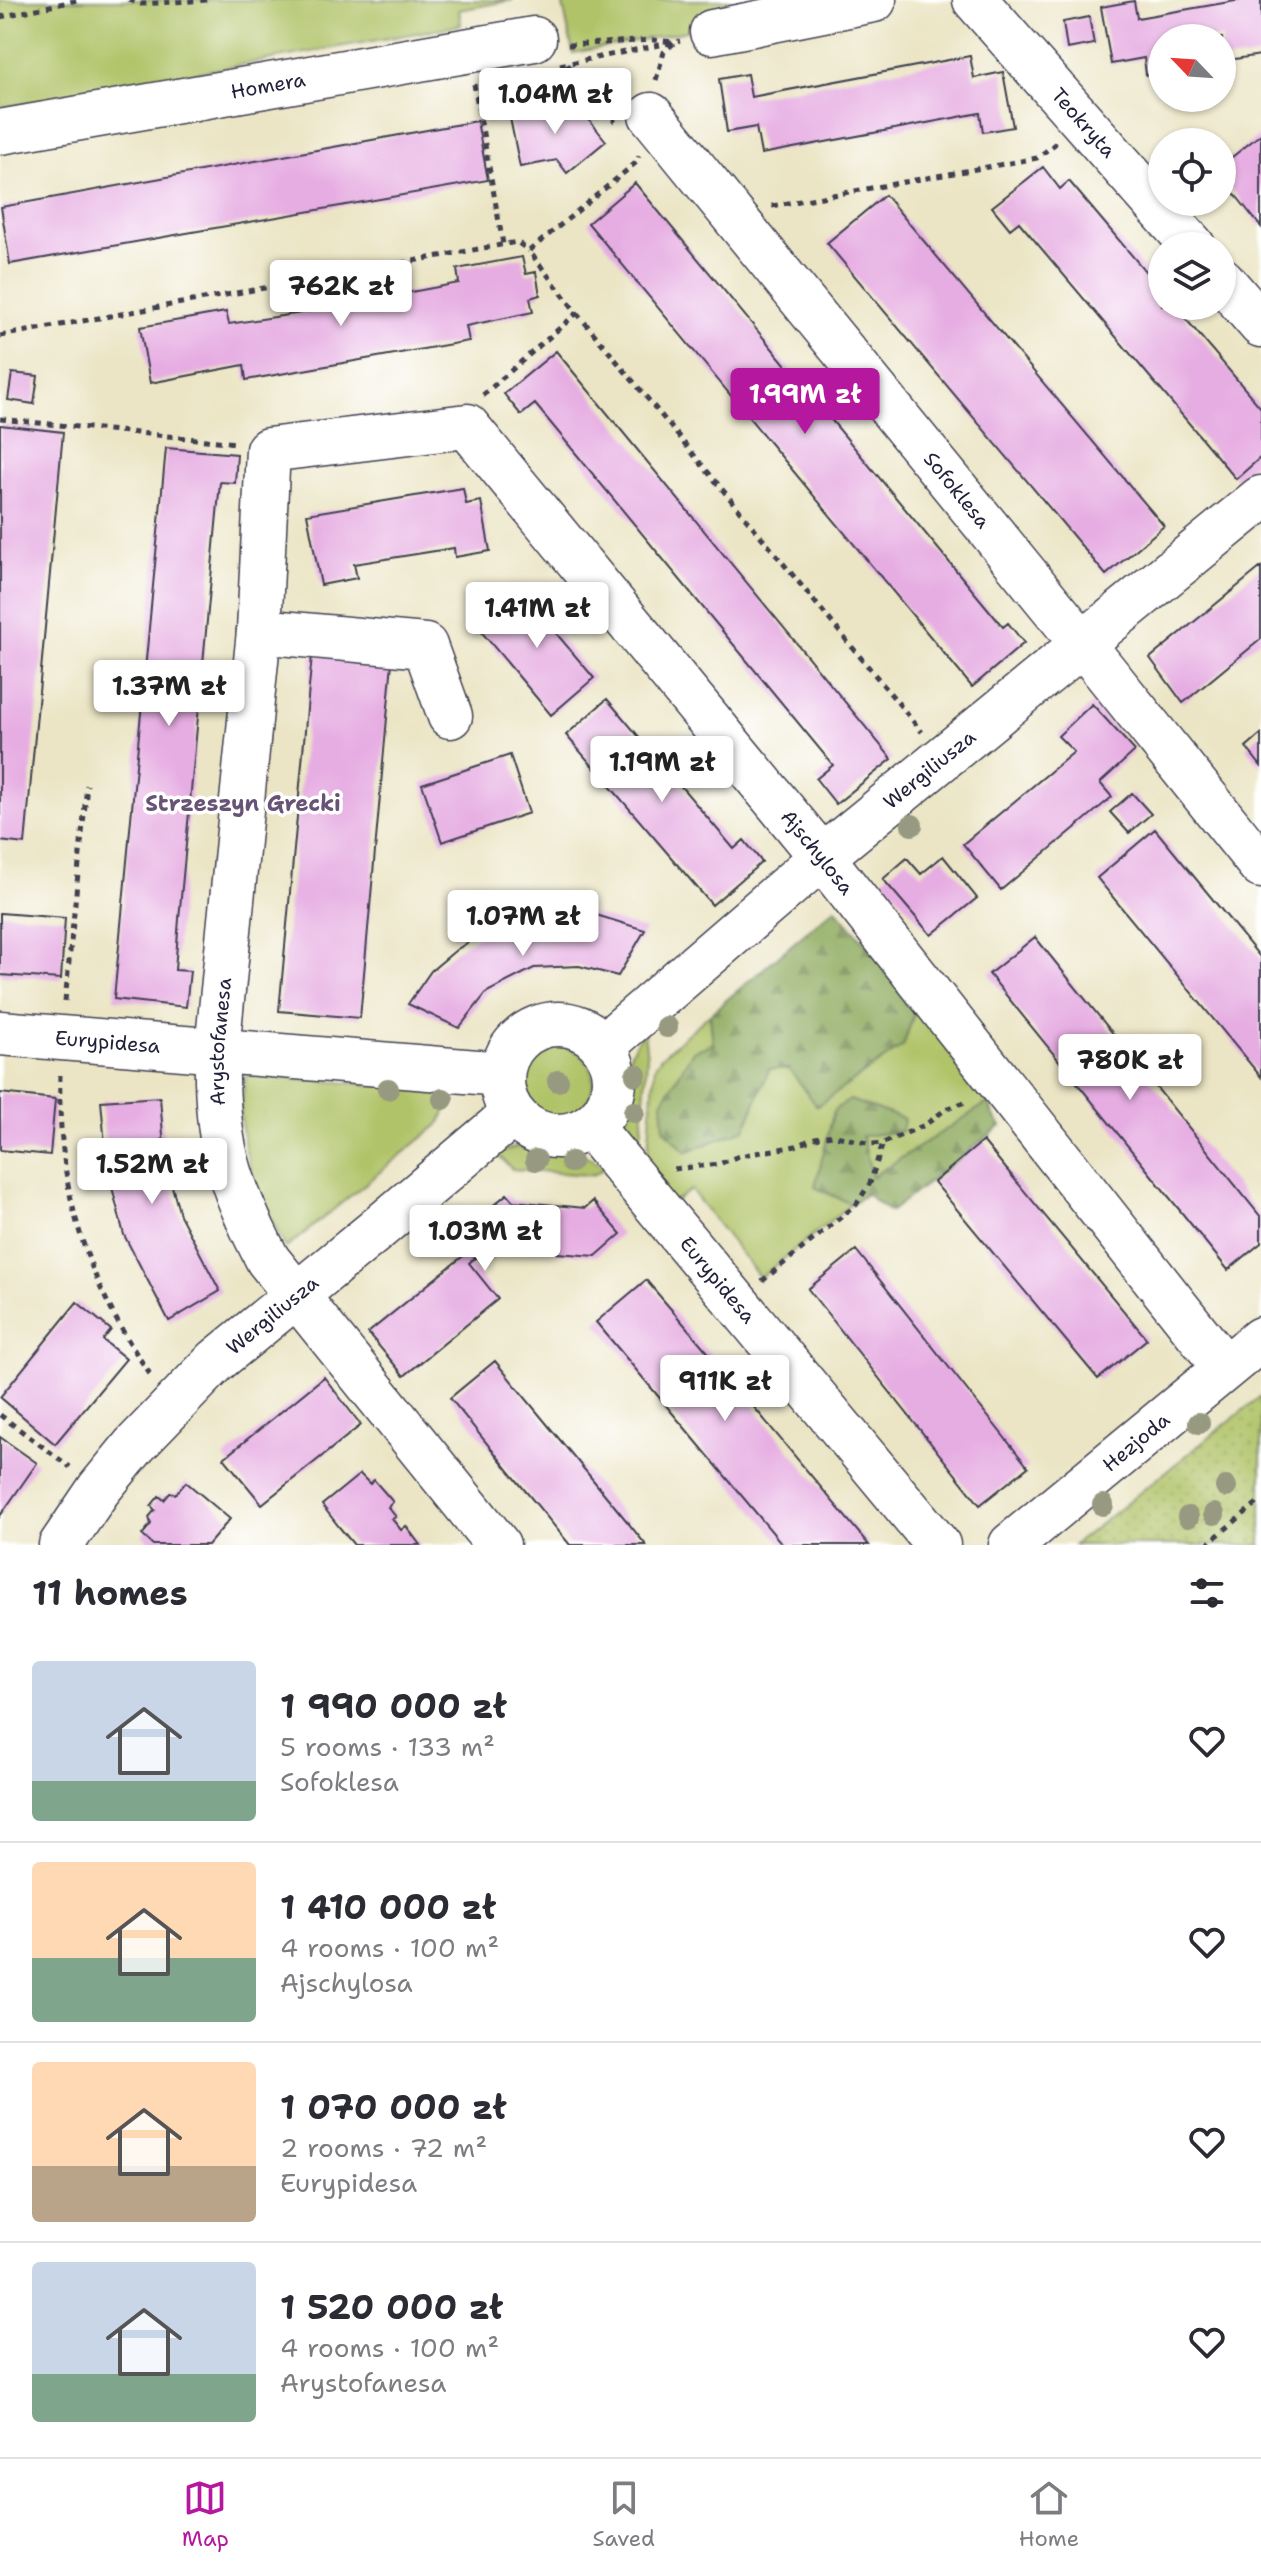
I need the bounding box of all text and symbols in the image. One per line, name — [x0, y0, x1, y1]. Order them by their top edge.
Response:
north arrow — [1148, 24, 1236, 112]
map controls — [1148, 24, 1236, 320]
street label: Homera — [229, 66, 308, 105]
pin: 1.04M zł — [472, 68, 638, 136]
text: 1.04M zł — [497, 76, 613, 111]
street label: Teokryta — [1046, 82, 1122, 164]
button: locate — [1148, 128, 1236, 216]
button: layers — [1148, 232, 1236, 320]
pin: 762K zł — [267, 260, 415, 328]
text: 762K zł — [288, 268, 394, 303]
pin: 1.99M zł — [722, 368, 888, 436]
text: 1.99M zł — [749, 376, 861, 411]
street label: Sofoklesa — [918, 446, 996, 534]
pin: 1.41M zł — [454, 582, 620, 650]
text: 1.41M zł — [484, 590, 590, 625]
pin: 1.37M zł — [86, 660, 252, 728]
text: 1.37M zł — [112, 668, 226, 703]
street label: Wergiliusza — [878, 723, 981, 815]
pin: 1.19M zł — [579, 736, 745, 804]
text: 1.19M zł — [608, 744, 716, 779]
district label: Strzeszyn Grecki — [145, 789, 341, 818]
street label: Ajschylosa — [775, 804, 860, 900]
pin: 1.07M zł — [440, 890, 606, 958]
text: 1.07M zł — [466, 898, 581, 933]
street label: Arystofanesa — [204, 976, 237, 1106]
street label: Eurypidesa — [54, 1025, 162, 1059]
pin: 780K zł — [1056, 1034, 1204, 1102]
text: 780K zł — [1076, 1042, 1184, 1077]
pin: 1.52M zł — [69, 1138, 235, 1206]
text: 1.52M zł — [95, 1146, 209, 1181]
pin: 1.03M zł — [402, 1205, 568, 1273]
text: 1.03M zł — [427, 1213, 543, 1248]
street label: Eurypidesa — [674, 1231, 762, 1329]
street label: Wergiliusza — [221, 1269, 324, 1360]
pin: 911K zł — [651, 1355, 799, 1423]
text: 911K zł — [678, 1363, 772, 1398]
street label: Hezjoda — [1097, 1406, 1175, 1477]
text: 11 homes — [32, 1570, 188, 1616]
icon: filters — [1185, 1571, 1229, 1615]
text: 1 990 000 zł — [280, 1683, 507, 1729]
icon: home — [96, 1693, 192, 1789]
icon: heart — [1185, 1719, 1229, 1763]
text: 5 rooms · 133 m² — [280, 1729, 495, 1764]
text: Sofoklesa — [280, 1764, 399, 1799]
text: 1 410 000 zł — [280, 1884, 496, 1930]
icon: home — [96, 1894, 192, 1990]
icon: heart — [1185, 1920, 1229, 1964]
text: 4 rooms · 100 m² — [280, 1930, 499, 1965]
text: Ajschylosa — [280, 1965, 413, 2000]
text: 1 070 000 zł — [280, 2084, 507, 2130]
icon: home — [96, 2094, 192, 2190]
icon: heart — [1185, 2120, 1229, 2164]
text: 2 rooms · 72 m² — [280, 2130, 487, 2165]
text: Eurypidesa — [280, 2165, 417, 2200]
text: 1 520 000 zł — [280, 2284, 503, 2330]
icon: home — [96, 2294, 192, 2390]
icon: heart — [1185, 2320, 1229, 2364]
text: 4 rooms · 100 m² — [280, 2330, 499, 2365]
text: Arystofanesa — [280, 2365, 446, 2400]
tab: Map — [182, 2476, 229, 2553]
tab: Saved — [593, 2476, 655, 2553]
tab: Home — [1019, 2476, 1079, 2553]

